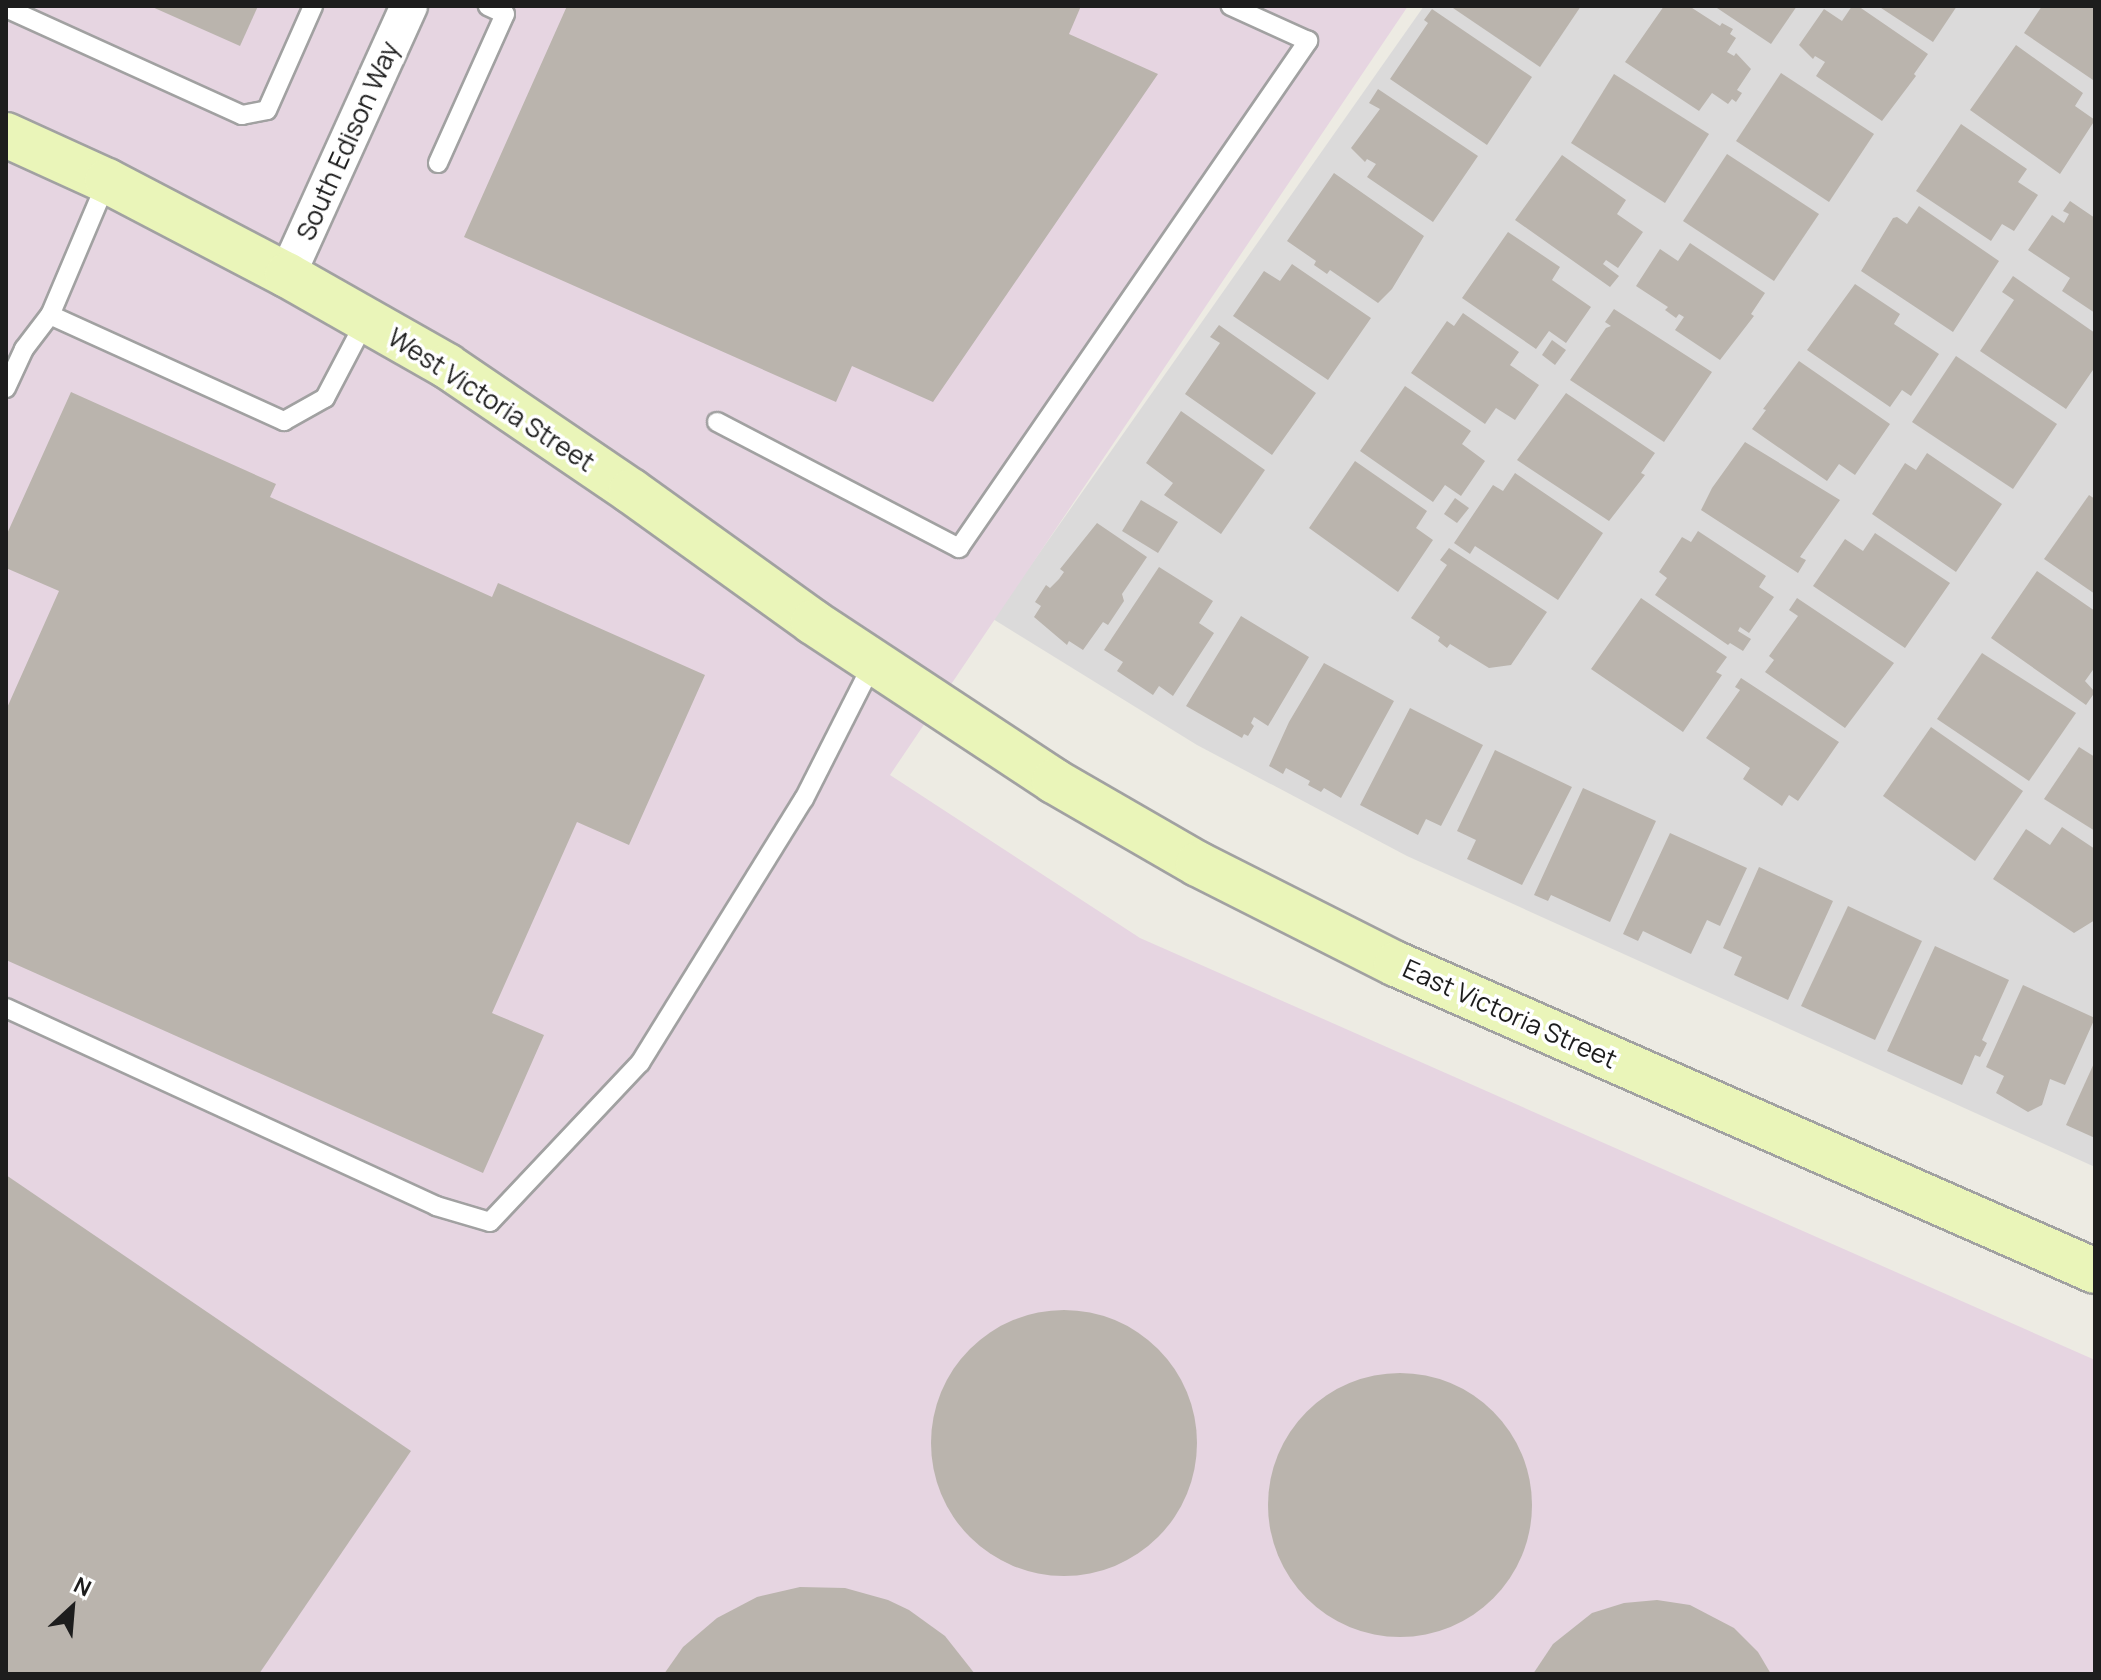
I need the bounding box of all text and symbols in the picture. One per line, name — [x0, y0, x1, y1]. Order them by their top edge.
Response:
street label: South Edison Way — [290, 37, 406, 245]
street label: West Victoria Street — [382, 322, 600, 478]
street label: East Victoria Street — [1398, 953, 1622, 1075]
north arrow — [32, 1568, 112, 1648]
text: N — [69, 1569, 96, 1603]

